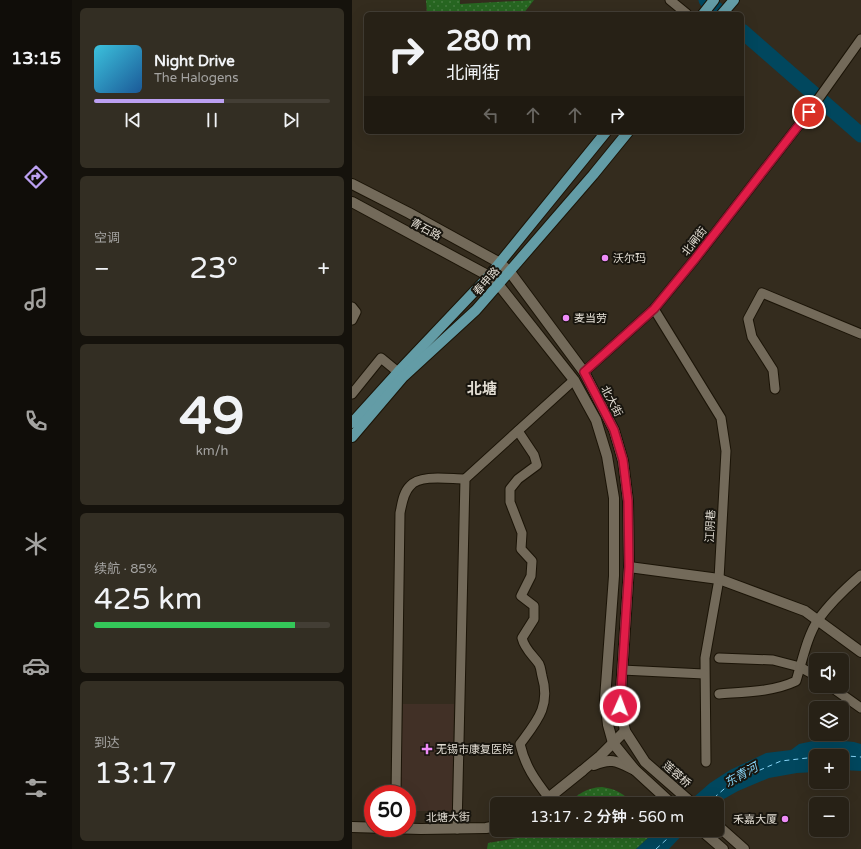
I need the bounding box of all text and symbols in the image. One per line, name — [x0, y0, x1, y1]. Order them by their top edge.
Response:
text: 280 m — [446, 24, 532, 58]
icon: right — [380, 28, 432, 80]
text: 13:15 — [11, 47, 61, 69]
text: Night Drive — [154, 52, 235, 70]
text: 北闸街 — [446, 62, 500, 84]
text: The Halogens — [154, 70, 238, 86]
pin — [792, 95, 826, 129]
icon: arrive — [798, 101, 820, 123]
icon: left — [480, 104, 502, 126]
icon: ahead — [522, 104, 544, 126]
icon: ahead — [564, 104, 586, 126]
icon: right — [606, 104, 628, 126]
icon: previous — [122, 109, 144, 131]
icon: pause — [201, 109, 223, 131]
icon: next — [280, 109, 302, 131]
icon: directions — [22, 163, 50, 191]
street label: 青石路 — [408, 216, 443, 243]
street label: 北闸街 — [679, 224, 710, 258]
text: 空调 — [94, 230, 120, 246]
text: 23° — [189, 250, 238, 287]
place label: 沃尔玛 — [613, 252, 646, 265]
marker: 沃尔玛 — [600, 253, 610, 263]
text: − — [94, 256, 110, 282]
text: + — [318, 256, 330, 282]
street label: 春申路 — [471, 265, 502, 298]
icon: music — [22, 285, 50, 313]
place label: 麦当劳 — [574, 312, 607, 325]
marker: 麦当劳 — [561, 313, 571, 323]
district label: 北塘 — [467, 380, 497, 398]
street label: 北大街 — [598, 384, 625, 419]
text: 49 — [179, 385, 245, 448]
icon: phone — [22, 407, 50, 435]
text: km/h — [196, 443, 228, 459]
street label: 江阴巷 — [703, 509, 718, 543]
icon: climate — [22, 530, 50, 558]
text: 续航 · 85% — [94, 561, 157, 577]
text: 425 km — [94, 581, 202, 618]
icon: car — [22, 652, 50, 680]
map controls — [809, 653, 849, 837]
button: sound — [809, 653, 849, 693]
position arrow — [599, 685, 641, 727]
button: layers — [809, 701, 849, 741]
text: 到达 — [94, 735, 120, 751]
marker: 无锡市康复医院 — [421, 743, 433, 755]
place label: 无锡市康复医院 — [436, 743, 513, 756]
button: + — [809, 749, 849, 789]
text: 13:17 — [94, 755, 177, 792]
street label: 莲蓉桥 — [660, 759, 693, 790]
water label: 东青河 — [722, 759, 762, 790]
icon: filters — [22, 774, 50, 802]
speed limit sign: 50 — [364, 785, 416, 837]
button: − — [809, 797, 849, 837]
text: 13:17 · 2 分钟 · 560 m — [530, 808, 684, 826]
street label: 北塘大街 — [426, 811, 470, 824]
place label: 禾嘉大厦 — [733, 813, 777, 826]
marker: 禾嘉大厦 — [780, 814, 790, 824]

